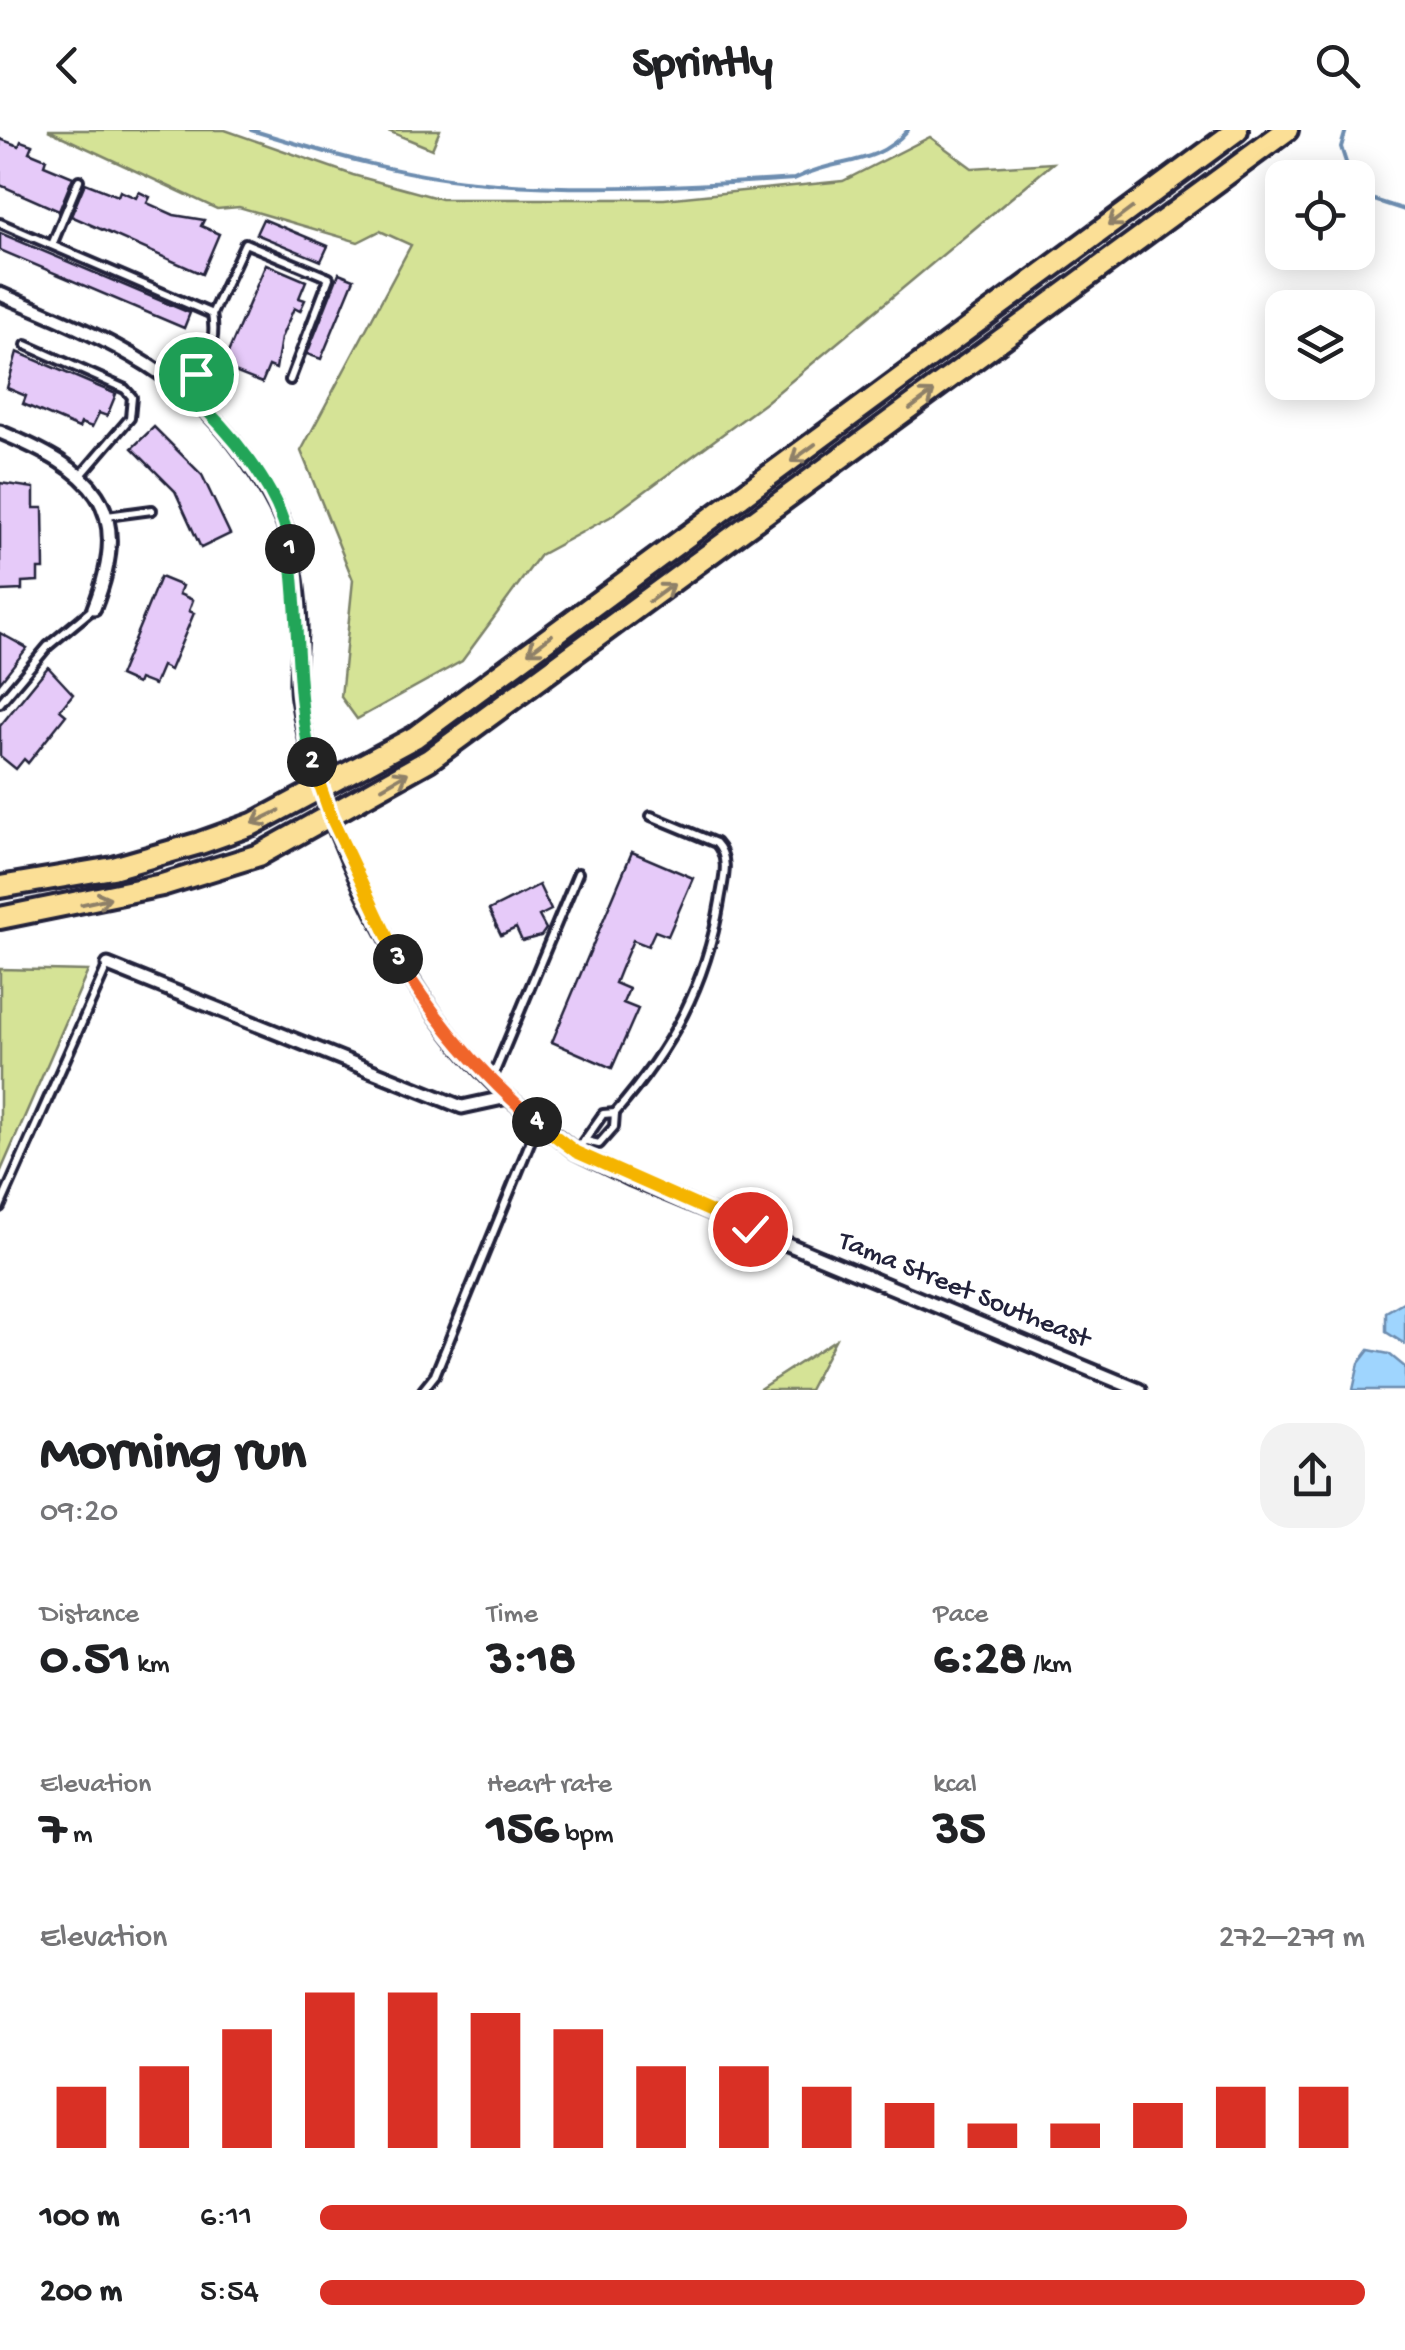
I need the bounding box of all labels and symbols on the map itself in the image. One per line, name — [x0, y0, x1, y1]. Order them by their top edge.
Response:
one-way arrow — [1107, 207, 1134, 228]
pin — [154, 332, 239, 417]
one-way arrow — [908, 390, 936, 411]
one-way arrow — [790, 442, 817, 463]
pin: 1 — [265, 524, 315, 574]
one-way arrow — [647, 583, 674, 604]
one-way arrow — [527, 633, 554, 654]
pin: 2 — [287, 737, 337, 787]
one-way arrow — [380, 770, 409, 790]
one-way arrow — [252, 808, 282, 827]
one-way arrow — [79, 891, 111, 909]
pin: 3 — [373, 934, 423, 984]
pin: 4 — [512, 1097, 562, 1147]
pin — [708, 1187, 793, 1272]
street label: Tama Street Southeast — [831, 1225, 1097, 1358]

